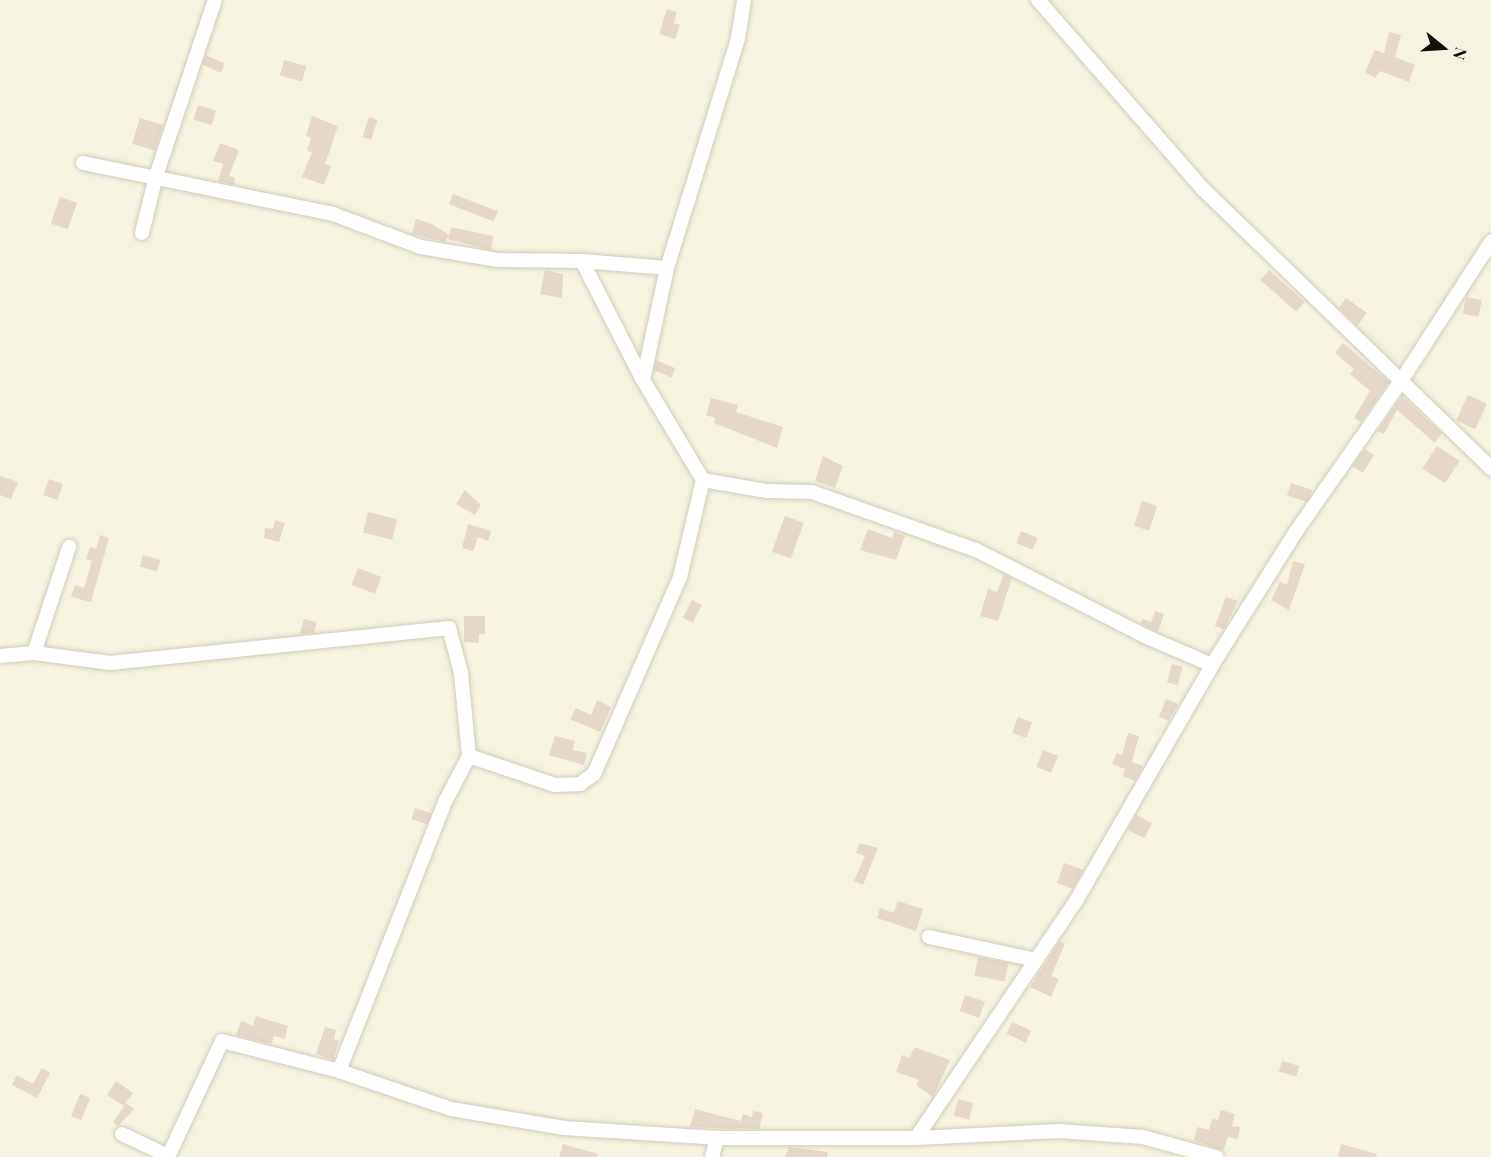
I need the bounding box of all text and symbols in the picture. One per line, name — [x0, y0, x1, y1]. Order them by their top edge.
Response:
north arrow — [1413, 18, 1473, 78]
text: N — [1449, 45, 1472, 62]

